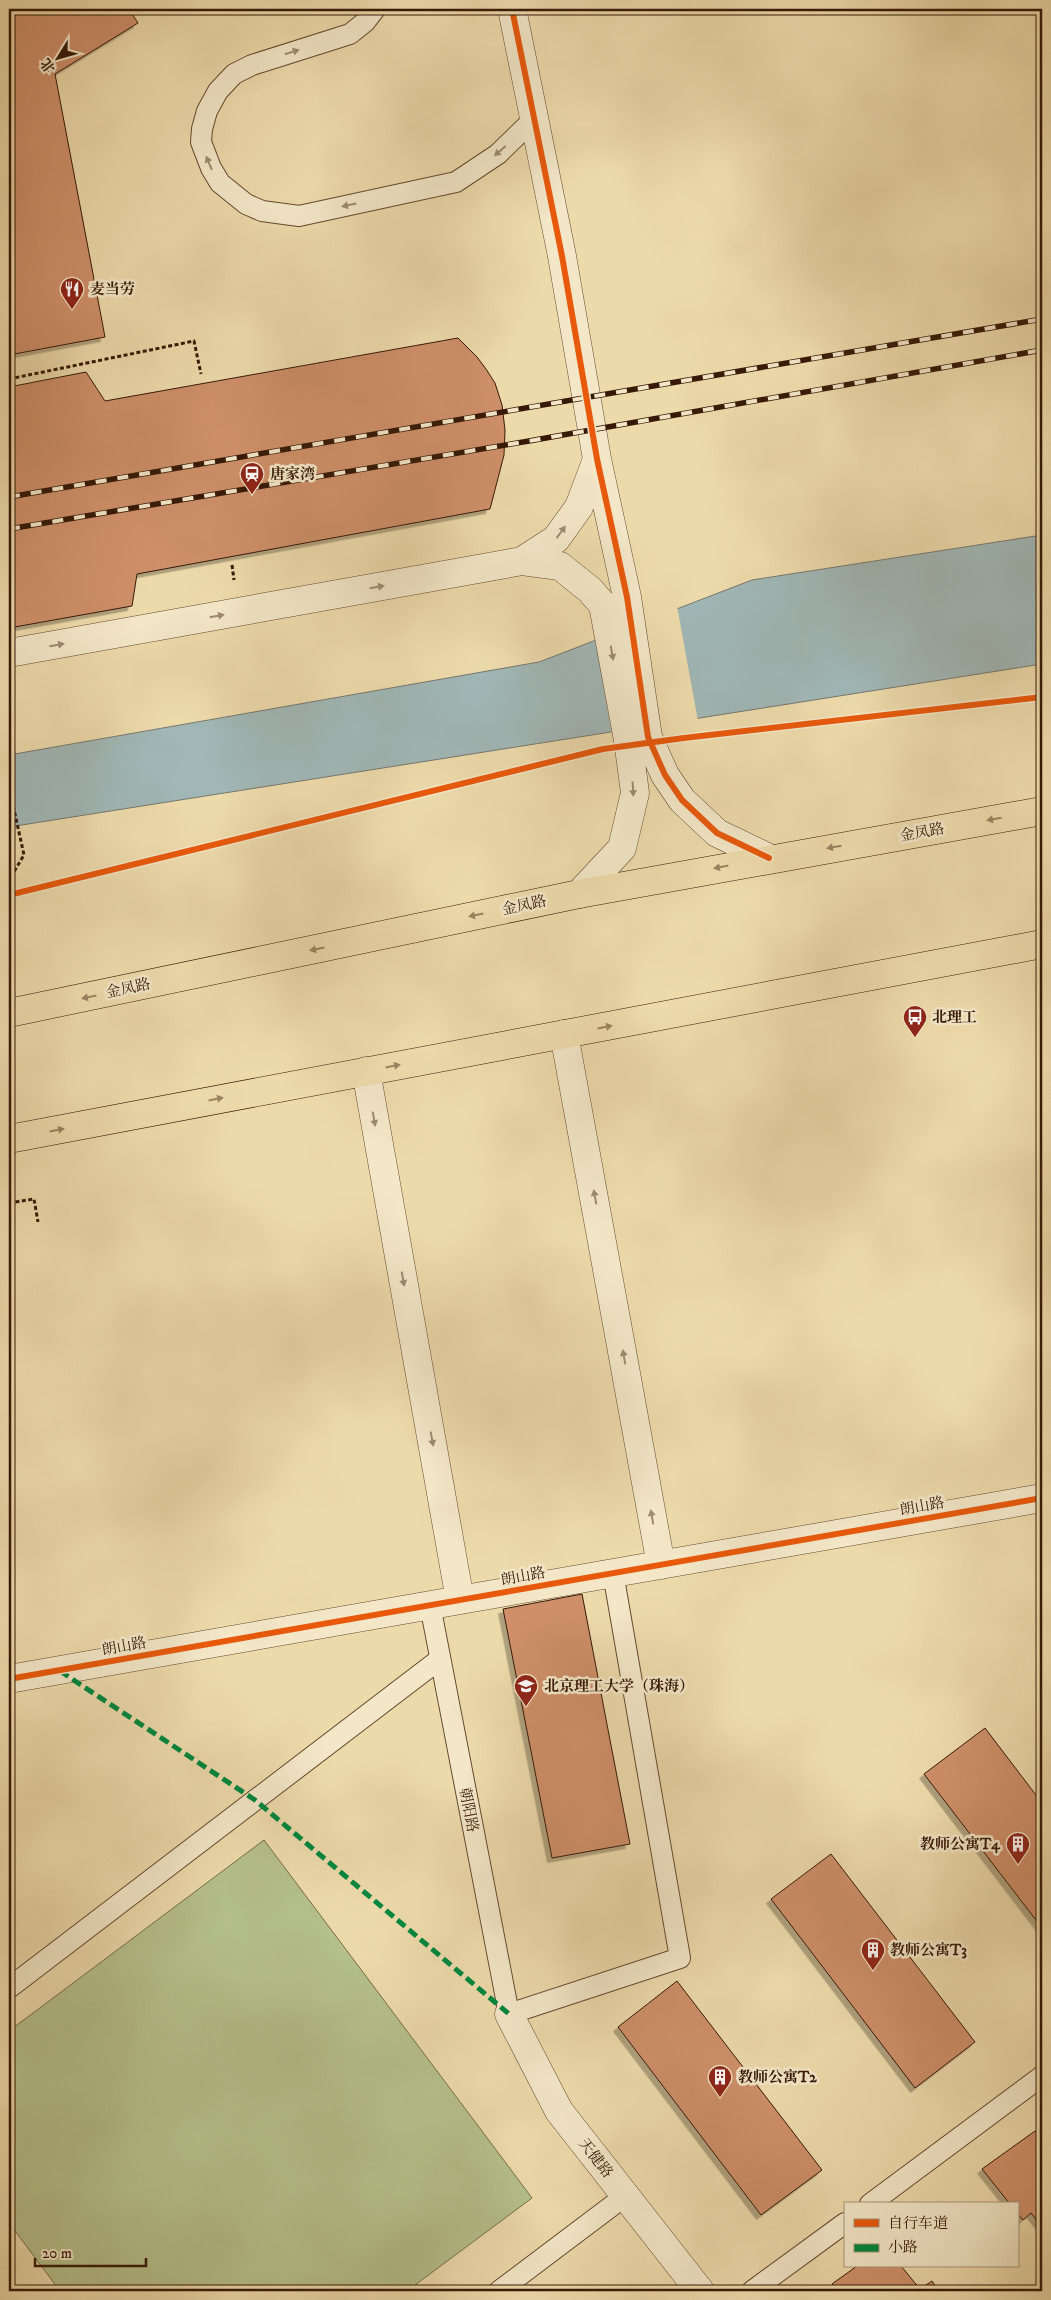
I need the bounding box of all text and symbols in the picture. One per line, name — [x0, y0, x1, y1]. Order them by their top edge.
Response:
north arrow — [32, 32, 82, 82]
one-way arrow — [284, 48, 299, 56]
text: 北 — [37, 54, 60, 76]
one-way arrow — [494, 145, 506, 157]
one-way arrow — [205, 156, 213, 170]
one-way arrow — [342, 201, 357, 209]
restaurant icon: 麦当劳 — [59, 276, 85, 310]
place label: 麦当劳 — [90, 280, 135, 299]
station icon: 唐家湾 — [239, 461, 265, 495]
place label: 唐家湾 — [270, 465, 315, 484]
one-way arrow — [556, 525, 566, 538]
one-way arrow — [369, 583, 385, 591]
one-way arrow — [209, 612, 224, 620]
one-way arrow — [49, 640, 65, 648]
one-way arrow — [608, 646, 616, 662]
one-way arrow — [630, 781, 638, 797]
one-way arrow — [986, 816, 1002, 824]
street label: 金凤路 — [898, 819, 946, 846]
one-way arrow — [826, 843, 842, 851]
one-way arrow — [713, 864, 729, 872]
street label: 金凤路 — [500, 892, 548, 919]
one-way arrow — [468, 912, 484, 920]
one-way arrow — [309, 945, 324, 953]
street label: 金凤路 — [104, 975, 152, 1002]
one-way arrow — [81, 993, 97, 1001]
bus stop icon: 北理工 — [902, 1004, 928, 1038]
place label: 北理工 — [932, 1008, 977, 1027]
one-way arrow — [597, 1022, 613, 1030]
one-way arrow — [386, 1062, 401, 1070]
one-way arrow — [209, 1095, 225, 1103]
one-way arrow — [371, 1112, 379, 1128]
one-way arrow — [49, 1125, 65, 1133]
one-way arrow — [590, 1188, 598, 1204]
one-way arrow — [399, 1271, 407, 1287]
one-way arrow — [619, 1348, 627, 1364]
one-way arrow — [428, 1431, 436, 1447]
street label: 朗山路 — [898, 1493, 946, 1520]
one-way arrow — [648, 1508, 656, 1524]
street label: 朗山路 — [499, 1563, 547, 1590]
street label: 朗山路 — [100, 1633, 148, 1660]
school or university icon: 北京理工大学（珠海） — [513, 1673, 539, 1707]
place label: 北京理工大学（珠海） — [544, 1677, 694, 1696]
street label: 朝阳路 — [455, 1786, 482, 1834]
building icon: 教师公寓T4 — [1005, 1831, 1031, 1865]
place label: 教师公寓T4 — [920, 1835, 1001, 1854]
building icon: 教师公寓T3 — [860, 1937, 886, 1971]
place label: 教师公寓T3 — [890, 1941, 967, 1960]
building icon: 教师公寓T2 — [707, 2064, 733, 2098]
place label: 教师公寓T2 — [738, 2068, 817, 2087]
street label: 天健路 — [574, 2135, 617, 2182]
legend — [844, 2202, 1018, 2268]
text: 自行车道 — [888, 2214, 948, 2233]
scale bar — [35, 2235, 146, 2267]
text: 小路 — [888, 2238, 918, 2257]
text: 20 m — [42, 2244, 72, 2263]

